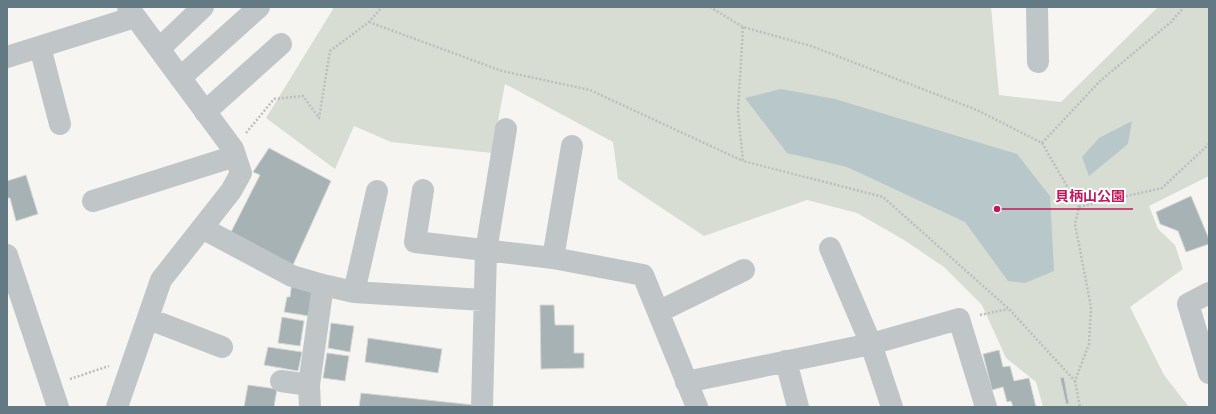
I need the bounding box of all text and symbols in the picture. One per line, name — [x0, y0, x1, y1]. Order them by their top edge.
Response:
callout: 貝柄山公園 — [1047, 183, 1133, 209]
text: 貝柄山公園 — [1055, 187, 1125, 204]

